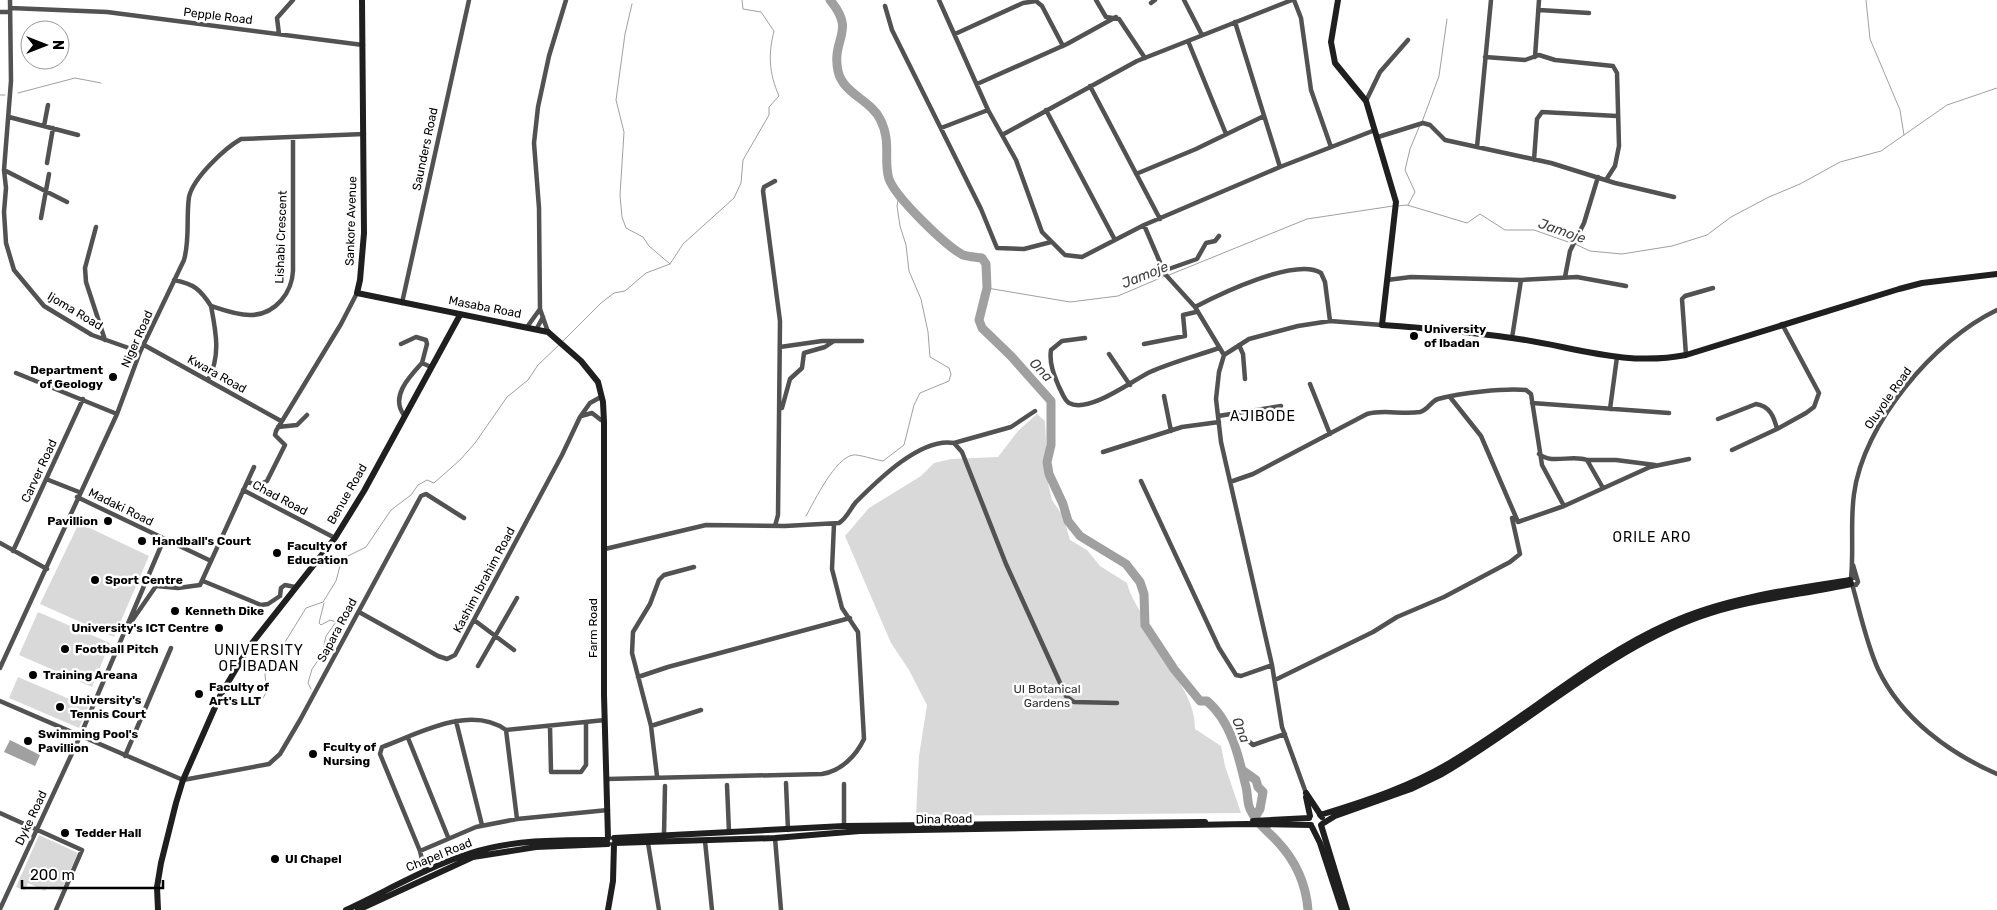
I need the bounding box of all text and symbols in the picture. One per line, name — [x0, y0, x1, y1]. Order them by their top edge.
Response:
street label: Pepple Road — [183, 5, 253, 27]
north arrow — [20, 20, 70, 70]
text: N — [49, 40, 66, 50]
street label: Saunders Road — [409, 106, 441, 192]
street label: Sankore Avenue — [342, 176, 360, 266]
street label: Lishabi Crescent — [272, 190, 290, 284]
water label: Jamoje — [1536, 215, 1588, 247]
water label: Jamoje — [1119, 258, 1171, 292]
street label: Ijoma Road — [45, 289, 105, 333]
street label: Masaba Road — [447, 293, 523, 321]
street label: Niger Road — [118, 308, 156, 370]
place label: University of Ibadan — [1424, 322, 1486, 350]
marker: University of Ibadan — [1408, 330, 1420, 342]
street label: Kwara Road — [185, 352, 249, 396]
water label: Ona — [1026, 355, 1056, 385]
place label: Department of Geology — [30, 363, 103, 391]
street label: Oluyole Road — [1861, 364, 1915, 432]
marker: Department of Geology — [107, 371, 119, 383]
district label: AJIBODE — [1230, 408, 1296, 425]
street label: Carver Road — [18, 437, 60, 505]
street label: Benue Road — [324, 461, 370, 527]
street label: Chad Road — [250, 478, 310, 518]
street label: Madaki Road — [86, 485, 156, 529]
place label: Pavillion — [47, 514, 98, 528]
marker: Pavillion — [102, 515, 114, 527]
street label: Kashim Ibrahim Road — [450, 525, 518, 635]
district label: ORILE ARO — [1613, 529, 1691, 546]
place label: Handball's Court — [152, 534, 252, 548]
marker: Handball's Court — [136, 535, 148, 547]
place label: Faculty of Education — [287, 539, 348, 567]
marker: Faculty of Education — [271, 547, 283, 559]
place label: Sport Centre — [105, 573, 183, 587]
marker: Sport Centre — [89, 574, 101, 586]
street label: Sapara Road — [314, 596, 360, 664]
street label: Farm Road — [586, 598, 600, 658]
place label: Kenneth Dike — [185, 604, 264, 618]
marker: Kenneth Dike — [169, 605, 181, 617]
place label: University's ICT Centre — [71, 621, 209, 635]
marker: University's ICT Centre — [213, 622, 225, 634]
place label: Football Pitch — [75, 642, 159, 656]
district label: UNIVERSITY OF IBADAN — [214, 642, 304, 675]
marker: Football Pitch — [59, 643, 71, 655]
place label: Training Areana — [43, 668, 138, 682]
marker: Training Areana — [27, 669, 39, 681]
place label: Faculty of Art's LLT — [209, 680, 270, 708]
park label: UI Botanical Gardens — [1013, 682, 1081, 710]
marker: Faculty of Art's LLT — [193, 688, 205, 700]
place label: University's Tennis Court — [70, 693, 147, 721]
marker: University's Tennis Court — [54, 701, 66, 713]
water label: Ona — [1228, 715, 1254, 745]
place label: Swimming Pool's Pavillion — [38, 727, 139, 755]
marker: Swimming Pool's Pavillion — [22, 735, 34, 747]
place label: Fculty of Nursing — [323, 740, 377, 768]
marker: Fculty of Nursing — [307, 748, 319, 760]
street label: Dyke Road — [12, 788, 50, 848]
street label: Dina Road — [916, 812, 972, 826]
place label: Tedder Hall — [75, 826, 142, 840]
marker: Tedder Hall — [59, 827, 71, 839]
street label: Chapel Road — [404, 835, 474, 875]
place label: UI Chapel — [285, 852, 342, 866]
marker: UI Chapel — [269, 853, 281, 865]
scale bar — [22, 858, 164, 890]
text: 200 m — [30, 866, 75, 884]

